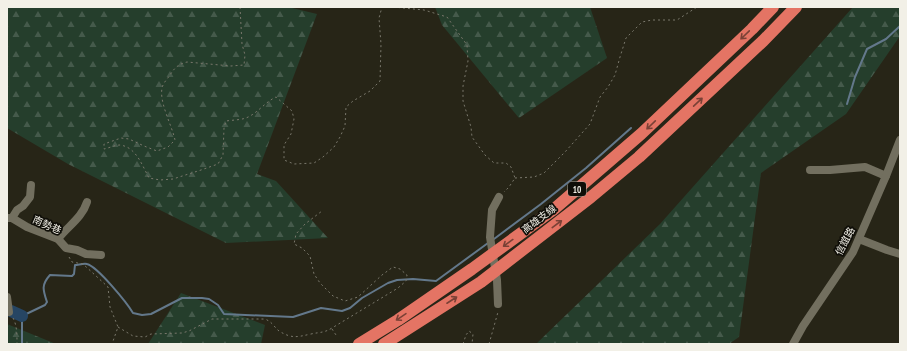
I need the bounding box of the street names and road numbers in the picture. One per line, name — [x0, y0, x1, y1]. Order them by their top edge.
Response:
road number: 10 — [568, 182, 586, 196]
street label: 高雄支線 — [519, 202, 559, 236]
street label: 南勢巷 — [31, 213, 63, 237]
street label: 信誼路 — [832, 225, 858, 257]

